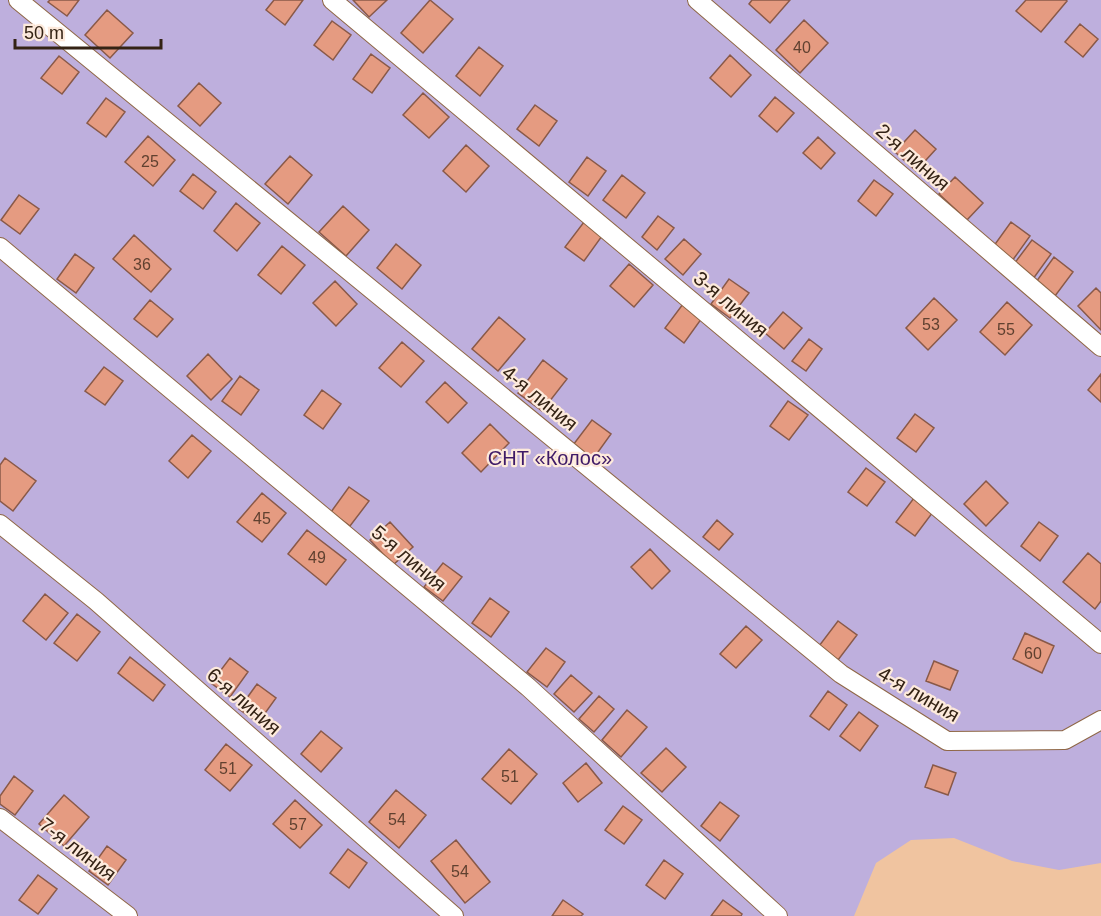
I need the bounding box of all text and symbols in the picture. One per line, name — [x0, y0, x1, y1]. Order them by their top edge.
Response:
scale bar — [15, 12, 160, 50]
text: 50 m — [24, 23, 64, 43]
house number: 40 — [793, 39, 811, 56]
street label: 2-я линия — [872, 119, 954, 195]
house number: 25 — [141, 153, 159, 170]
house number: 36 — [133, 256, 151, 273]
street label: 3-я линия — [689, 267, 773, 341]
house number: 53 — [922, 316, 940, 333]
house number: 55 — [997, 321, 1015, 338]
street label: 4-я линия — [498, 361, 582, 435]
park label: СНТ «Колос» — [488, 447, 612, 469]
house number: 45 — [253, 510, 271, 527]
street label: 5-я линия — [367, 521, 451, 595]
house number: 49 — [308, 549, 326, 566]
house number: 60 — [1024, 645, 1042, 662]
street label: 4-я линия — [875, 662, 963, 726]
street label: 6-я линия — [203, 663, 285, 739]
house number: 51 — [219, 760, 237, 777]
house number: 51 — [501, 768, 519, 785]
house number: 54 — [388, 811, 406, 828]
street label: 7-я линия — [35, 813, 121, 885]
house number: 57 — [289, 816, 307, 833]
house number: 54 — [451, 863, 469, 880]

